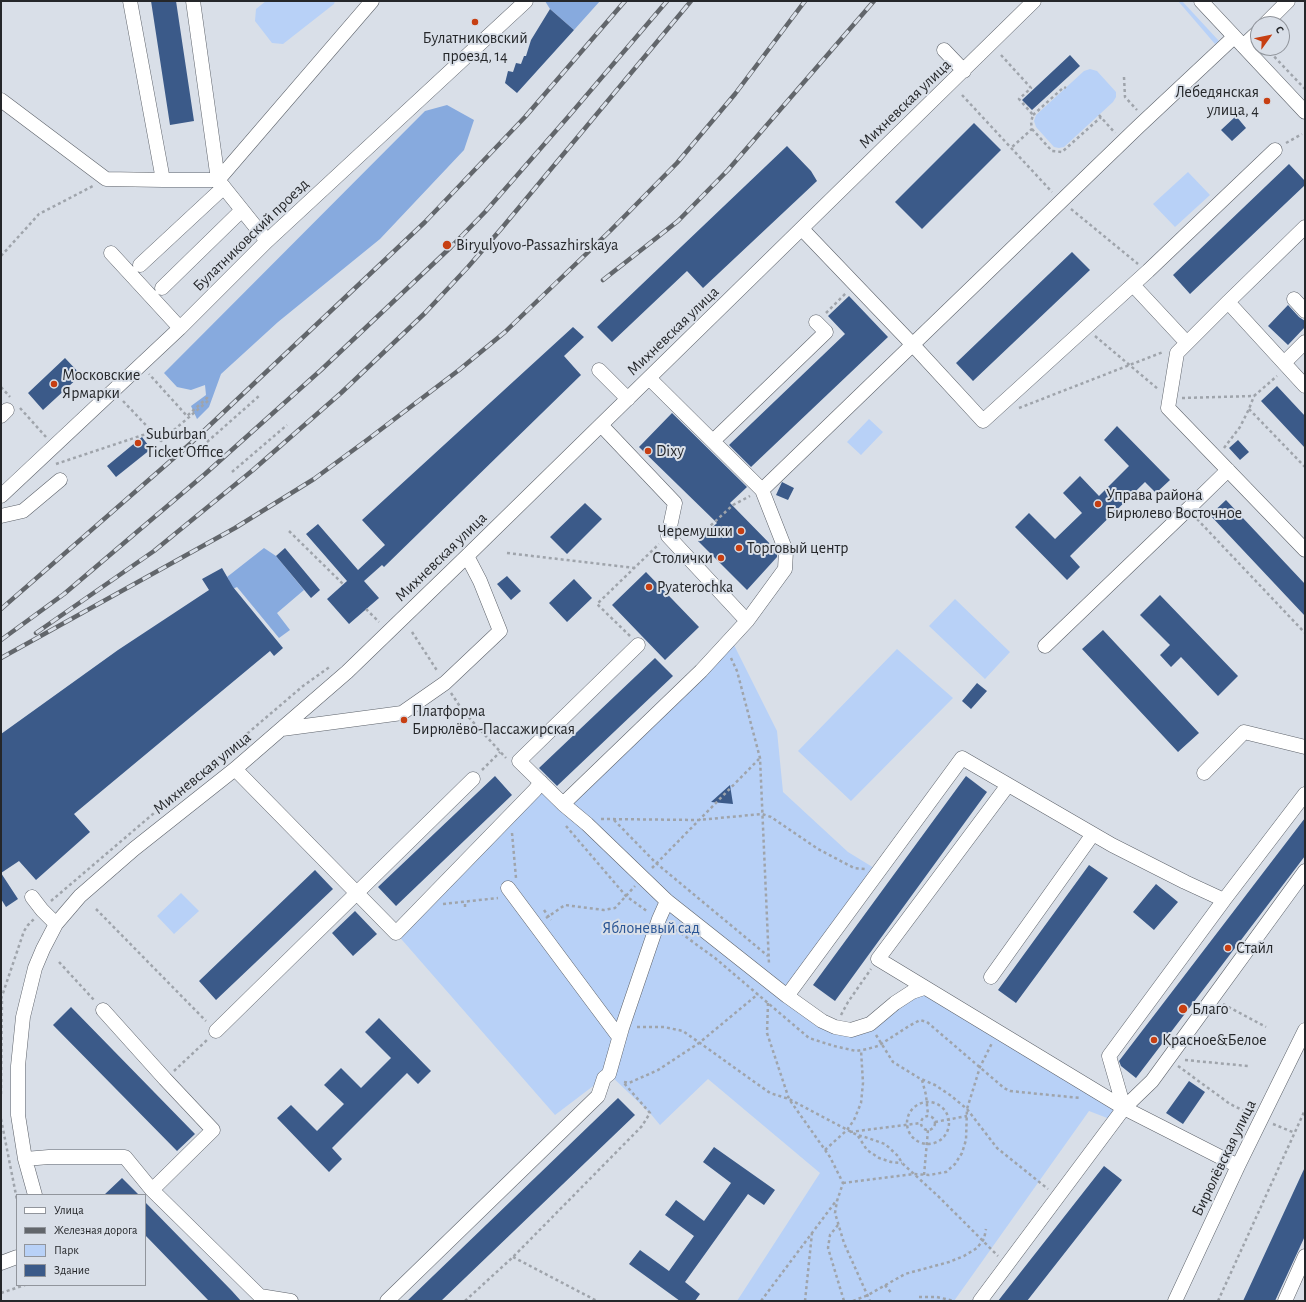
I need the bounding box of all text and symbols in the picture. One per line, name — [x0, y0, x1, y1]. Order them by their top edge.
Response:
north arrow — [1250, 16, 1290, 56]
marker: Булатниковский проезд, 14 — [470, 17, 480, 27]
text: С — [1273, 24, 1286, 35]
place label: Булатниковский проезд, 14 — [422, 28, 528, 66]
street label: Михневская улица — [855, 55, 955, 153]
place label: Лебедянская улица, 4 — [1175, 82, 1259, 120]
marker: Лебедянская улица, 4 — [1262, 96, 1272, 106]
street label: Булатниковский проезд — [189, 175, 313, 295]
place label: Biryulyovo-Passazhirskaya — [456, 235, 618, 255]
marker: Biryulyovo-Passazhirskaya — [441, 239, 453, 251]
street label: Михневская улица — [623, 282, 723, 380]
place label: Московские Ярмарки — [62, 365, 140, 403]
marker: Московские Ярмарки — [49, 379, 59, 389]
place label: Suburban Ticket Office — [146, 424, 223, 462]
marker: Suburban Ticket Office — [133, 438, 143, 448]
place label: Dixy — [656, 441, 684, 461]
marker: Dixy — [643, 446, 653, 456]
place label: Управа района Бирюлево Восточное — [1106, 485, 1242, 523]
marker: Управа района Бирюлево Восточное — [1093, 499, 1103, 509]
street label: Михневская улица — [391, 508, 491, 606]
place label: Черемушки — [658, 521, 733, 541]
marker: Черемушки — [736, 526, 746, 536]
place label: Торговый центр — [747, 538, 848, 558]
marker: Торговый центр — [734, 543, 744, 553]
place label: Столички — [652, 548, 713, 568]
marker: Столички — [716, 553, 726, 563]
place label: Pyaterochka — [657, 577, 733, 597]
marker: Pyaterochka — [644, 582, 654, 592]
place label: Платформа Бирюлёво-Пассажирская — [412, 701, 575, 739]
marker: Платформа Бирюлёво-Пассажирская — [399, 715, 409, 725]
street label: Михневская улица — [149, 728, 255, 818]
park label: Яблоневый сад — [602, 918, 700, 938]
place label: Стайл — [1236, 938, 1274, 958]
marker: Стайл — [1223, 943, 1233, 953]
place label: Благо — [1192, 999, 1229, 1019]
marker: Благо — [1177, 1003, 1189, 1015]
place label: Красное&Белое — [1162, 1030, 1267, 1050]
marker: Красное&Белое — [1149, 1035, 1159, 1045]
street label: Бирюлёвская улица — [1188, 1097, 1260, 1219]
legend — [16, 1194, 146, 1286]
text: Улица — [54, 1204, 84, 1216]
text: Железная дорога — [54, 1224, 138, 1236]
text: Парк — [54, 1244, 79, 1256]
text: Здание — [54, 1264, 90, 1276]

